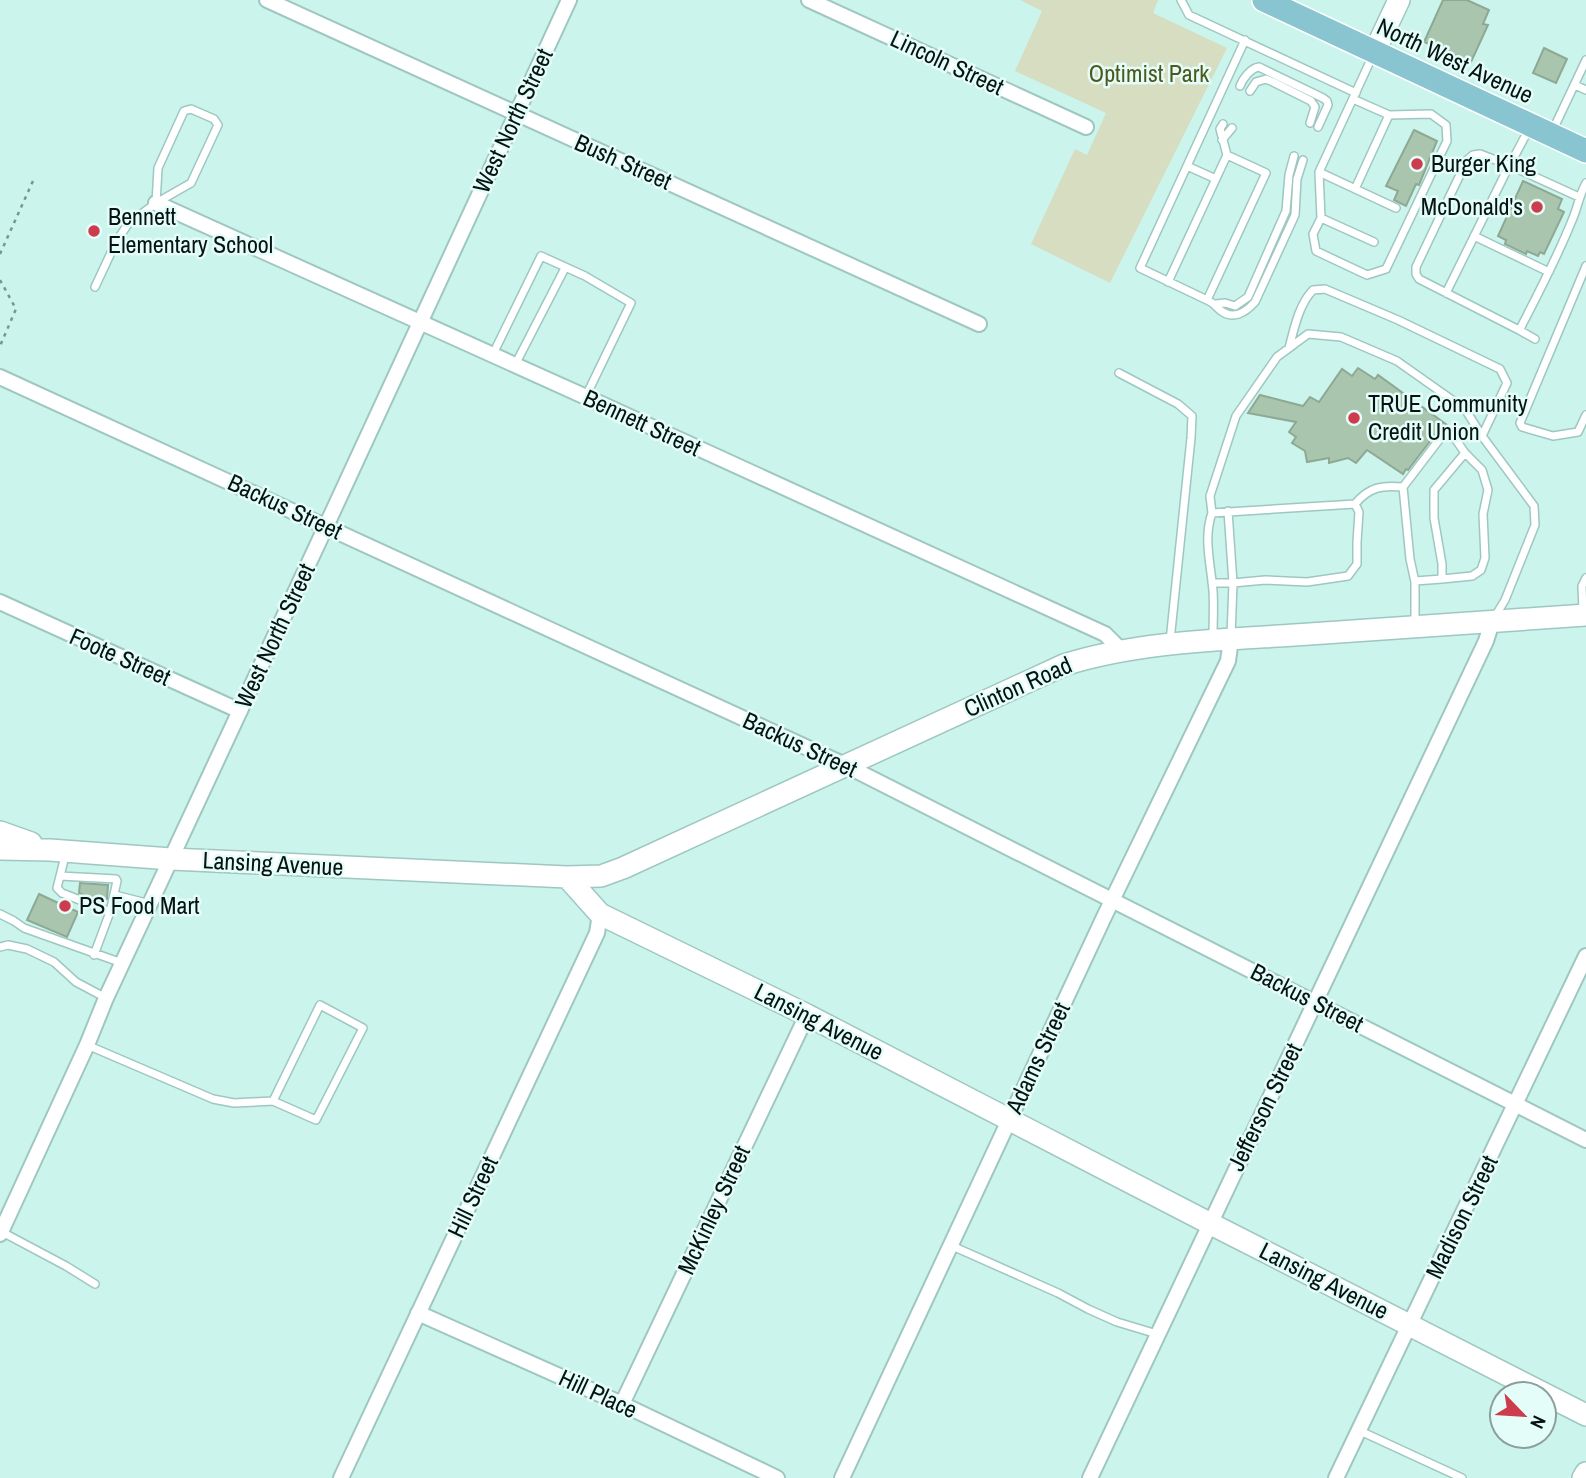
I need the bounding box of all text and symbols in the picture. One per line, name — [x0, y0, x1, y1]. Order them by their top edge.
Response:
street label: North West Avenue — [1372, 10, 1539, 110]
street label: Lincoln Street — [886, 22, 1010, 102]
street label: West North Street — [465, 43, 560, 198]
park label: Optimist Park — [1089, 57, 1209, 89]
street label: Bush Street — [570, 126, 677, 197]
place label: Burger King — [1431, 147, 1536, 179]
marker: Burger King — [1409, 156, 1425, 172]
place label: McDonald's — [1421, 190, 1523, 222]
marker: McDonald's — [1529, 199, 1545, 215]
place label: Bennett Elementary School — [108, 200, 273, 260]
marker: Bennett Elementary School — [86, 223, 102, 239]
street label: Bennett Street — [579, 381, 707, 463]
place label: TRUE Community Credit Union — [1368, 387, 1528, 447]
marker: TRUE Community Credit Union — [1346, 410, 1362, 426]
street label: Backus Street — [223, 466, 348, 547]
street label: West North Street — [227, 558, 322, 713]
street label: Foote Street — [65, 620, 176, 693]
street label: Clinton Road — [959, 648, 1077, 724]
street label: Backus Street — [738, 704, 863, 785]
street label: Lansing Avenue — [202, 843, 344, 883]
place label: PS Food Mart — [79, 889, 200, 921]
marker: PS Food Mart — [57, 898, 73, 914]
street label: Backus Street — [1246, 955, 1370, 1039]
street label: Lansing Avenue — [749, 975, 889, 1067]
street label: Adams Street — [997, 996, 1077, 1119]
street label: Jefferson Street — [1219, 1037, 1309, 1176]
street label: McKinley Street — [669, 1139, 757, 1279]
street label: Madison Street — [1417, 1149, 1505, 1284]
street label: Hill Street — [439, 1150, 505, 1242]
street label: Lansing Avenue — [1254, 1234, 1394, 1326]
street label: Hill Place — [554, 1361, 643, 1425]
north arrow — [1488, 1380, 1558, 1450]
text: N — [1524, 1412, 1553, 1433]

